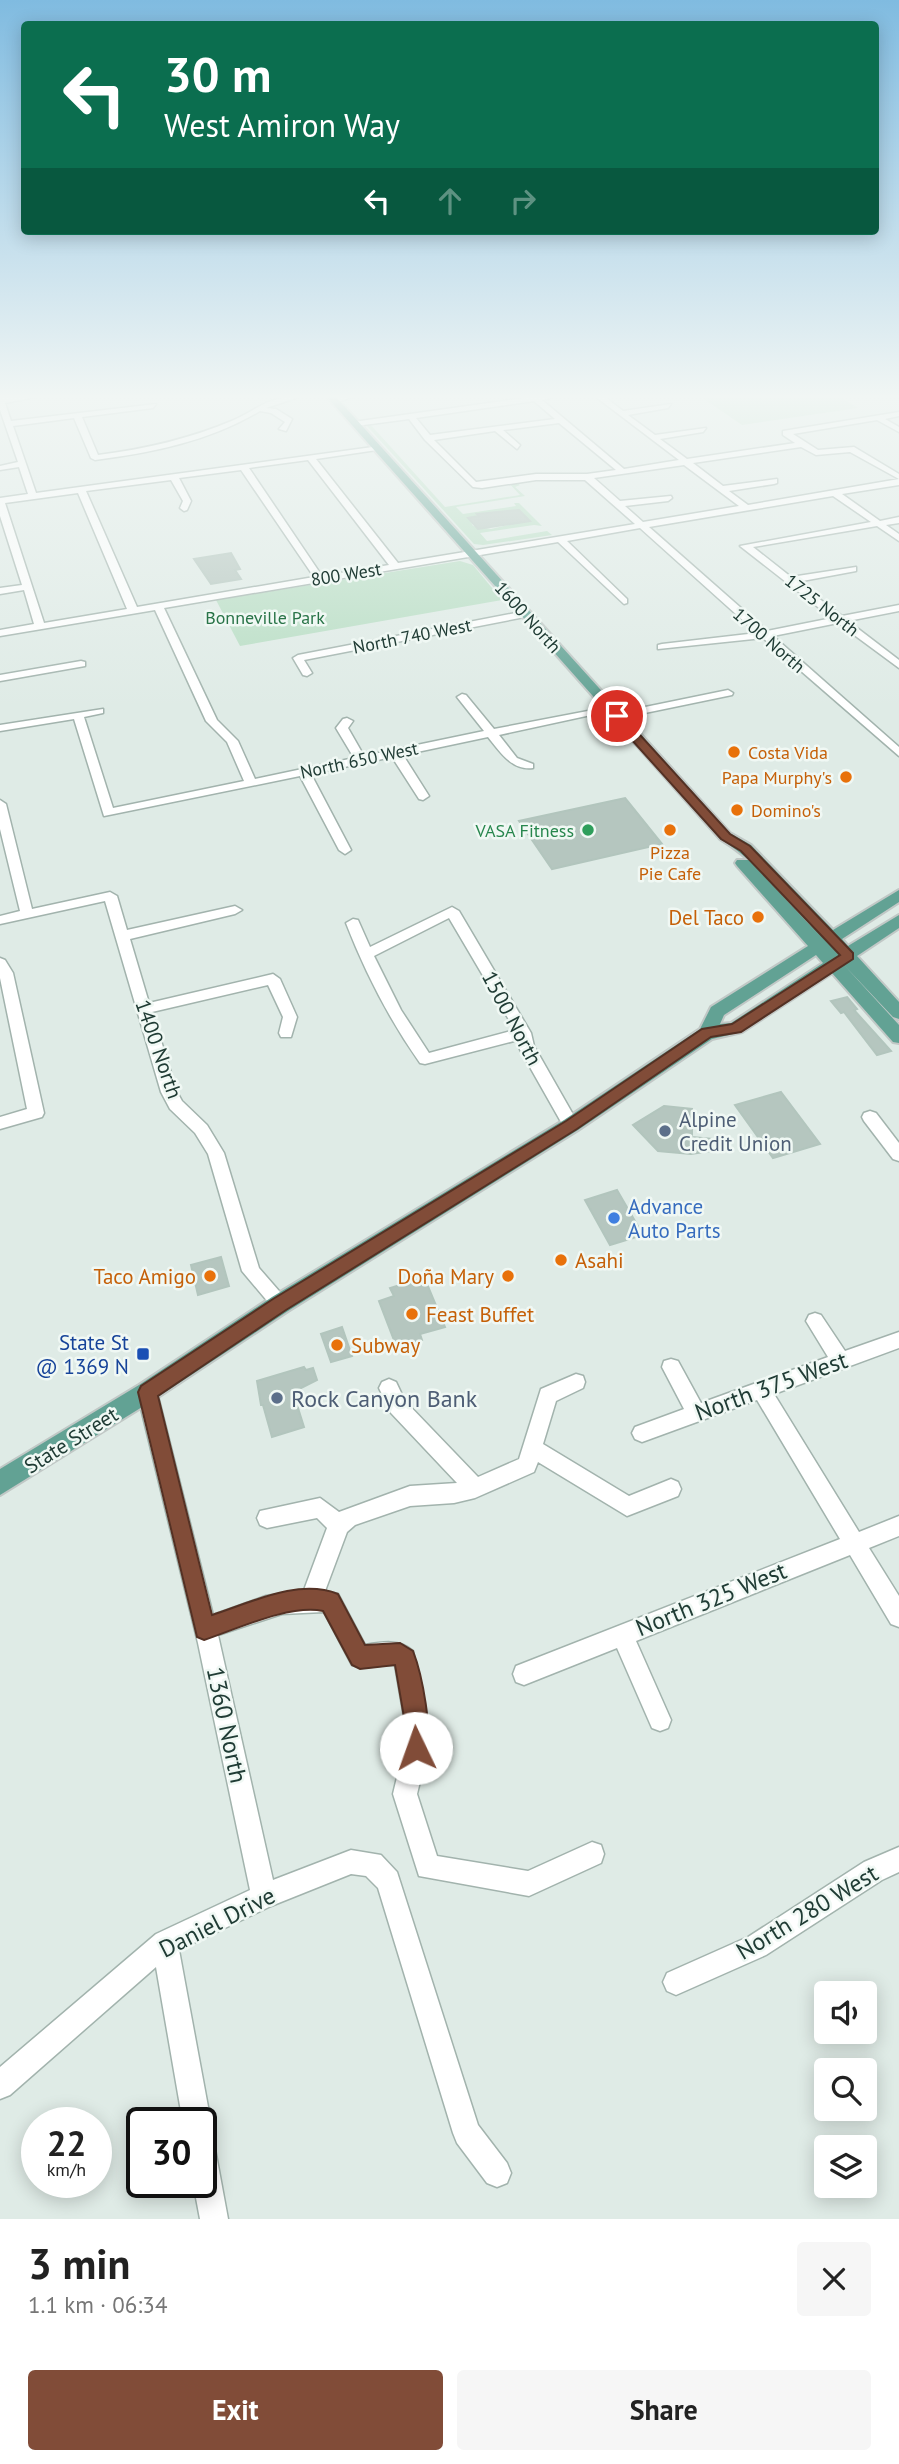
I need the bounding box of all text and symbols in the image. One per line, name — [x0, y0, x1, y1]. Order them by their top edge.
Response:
text: 30 m — [164, 42, 271, 106]
icon: left — [49, 49, 140, 140]
text: West Amiron Way — [164, 104, 400, 146]
icon: left — [358, 182, 396, 220]
icon: ahead — [431, 182, 469, 220]
icon: right — [504, 182, 542, 220]
street label: 800 West — [309, 557, 383, 591]
street label: 1725 North — [780, 569, 864, 641]
street label: 1600 North — [490, 576, 566, 658]
street label: 1700 North — [728, 602, 810, 678]
park label: Bonneville Park — [205, 606, 325, 629]
street label: North 740 West — [351, 613, 473, 659]
pin — [587, 686, 647, 746]
icon: arrive — [598, 697, 636, 735]
street label: North 650 West — [298, 736, 420, 784]
place label: Costa Vida — [748, 741, 828, 764]
marker: Costa Vida — [726, 744, 742, 760]
place label: Papa Murphy's — [722, 766, 832, 789]
marker: Papa Murphy's — [838, 769, 854, 785]
place label: Domino's — [751, 799, 821, 822]
marker: Domino's — [729, 802, 745, 818]
place label: VASA Fitness — [475, 819, 574, 842]
marker: VASA Fitness — [580, 822, 596, 838]
marker: Pizza Pie Cafe — [662, 822, 678, 838]
place label: Pizza Pie Cafe — [639, 841, 701, 885]
place label: Del Taco — [668, 904, 744, 931]
marker: Del Taco — [750, 909, 766, 925]
street label: 1500 North — [476, 966, 548, 1070]
street label: 1400 North — [129, 996, 189, 1102]
place label: Alpine Credit Union — [679, 1106, 792, 1157]
marker: Alpine Credit Union — [657, 1123, 673, 1139]
place label: Advance Auto Parts — [628, 1193, 721, 1244]
marker: Advance Auto Parts — [606, 1210, 622, 1226]
place label: Asahi — [575, 1247, 624, 1274]
marker: Asahi — [553, 1252, 569, 1268]
place label: Taco Amigo — [93, 1263, 196, 1290]
place label: Doña Mary — [398, 1263, 494, 1290]
marker: Taco Amigo — [202, 1268, 218, 1284]
marker: Doña Mary — [500, 1268, 516, 1284]
place label: Feast Buffet — [426, 1301, 534, 1328]
marker: Feast Buffet — [404, 1306, 420, 1322]
place label: State St @ 1369 N — [36, 1329, 129, 1380]
place label: Subway — [351, 1332, 420, 1359]
marker: Subway — [329, 1337, 345, 1353]
street label: North 375 West — [690, 1344, 852, 1428]
marker: State St @ 1369 N — [135, 1346, 151, 1362]
place label: Rock Canyon Bank — [291, 1383, 478, 1414]
marker: Rock Canyon Bank — [269, 1390, 285, 1406]
street label: State Street — [19, 1401, 123, 1479]
street label: North 325 West — [631, 1555, 791, 1643]
street label: 1360 North — [200, 1664, 254, 1786]
position arrow — [379, 1711, 453, 1785]
street label: North 280 West — [730, 1857, 884, 1967]
street label: Daniel Drive — [154, 1879, 280, 1965]
map controls — [814, 1981, 877, 2198]
button: sound — [814, 1981, 877, 2044]
button: search — [814, 2058, 877, 2121]
speed limit sign: 30 — [126, 2107, 217, 2198]
text: 22 — [47, 2120, 86, 2166]
button: layers — [814, 2135, 877, 2198]
text: km/h — [47, 2158, 86, 2181]
text: 3 min — [28, 2236, 130, 2291]
button: close — [797, 2242, 871, 2316]
text: 1.1 km · 06:34 — [28, 2290, 167, 2319]
button: Exit — [28, 2370, 443, 2450]
button: Share — [457, 2370, 871, 2450]

